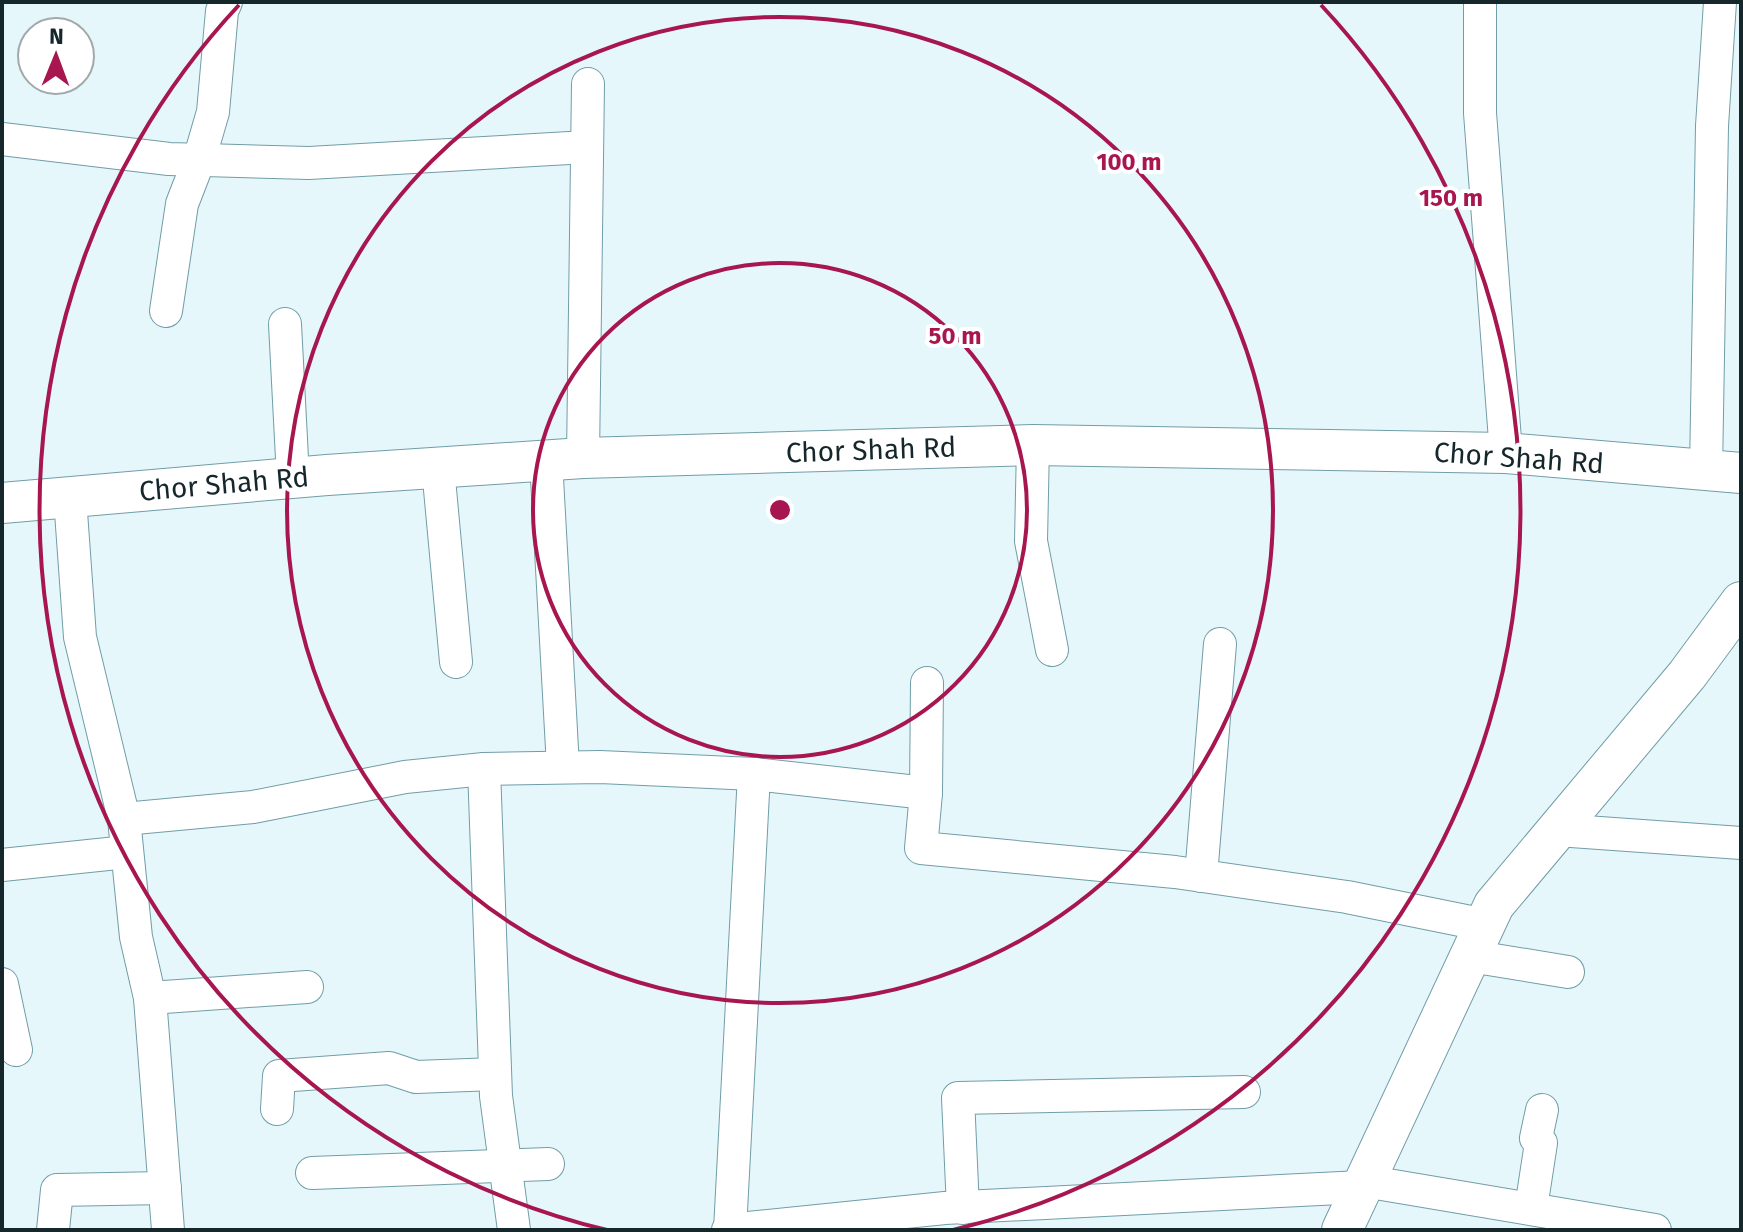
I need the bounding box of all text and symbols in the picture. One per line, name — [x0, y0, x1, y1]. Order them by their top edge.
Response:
north arrow — [16, 16, 96, 96]
text: N — [49, 23, 64, 50]
text: 100 m — [1096, 148, 1162, 176]
text: 150 m — [1419, 184, 1483, 212]
text: 50 m — [929, 322, 981, 350]
street label: Chor Shah Rd — [785, 431, 957, 469]
street label: Chor Shah Rd — [1433, 436, 1605, 480]
street label: Chor Shah Rd — [138, 460, 310, 508]
centre of rings — [766, 496, 794, 524]

